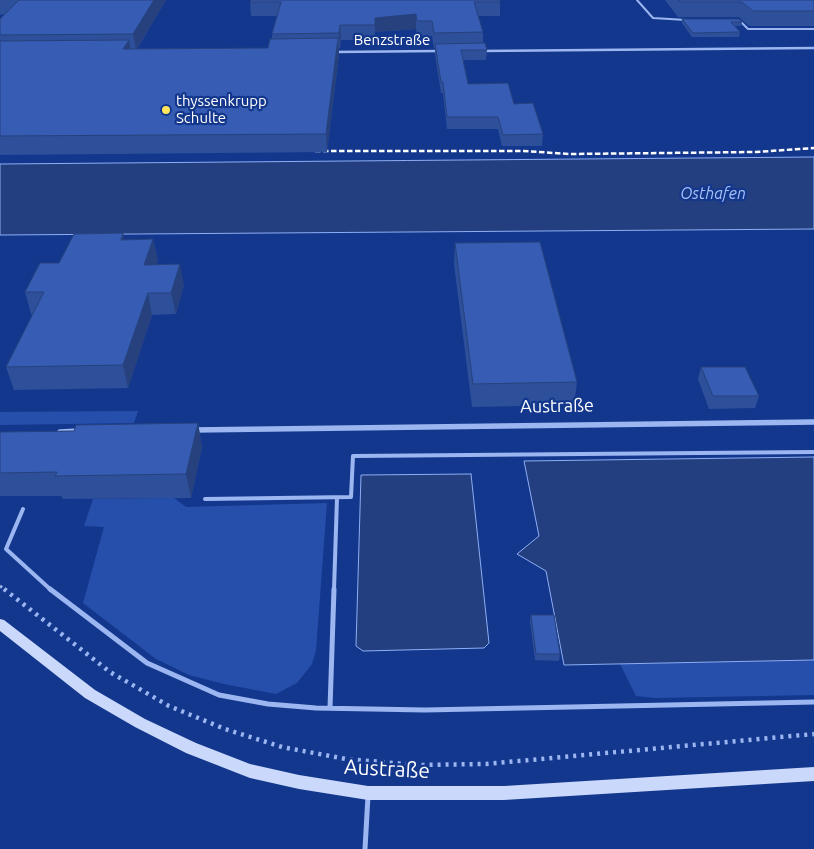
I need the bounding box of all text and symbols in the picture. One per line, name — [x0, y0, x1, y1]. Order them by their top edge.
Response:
street label: Benzstraße — [354, 31, 430, 49]
place label: thyssenkrupp Schulte — [176, 92, 267, 127]
marker: thyssenkrupp Schulte — [160, 104, 172, 116]
water label: Osthafen — [680, 184, 746, 204]
street label: Austraße — [520, 395, 594, 417]
street label: Austraße — [343, 754, 431, 784]

